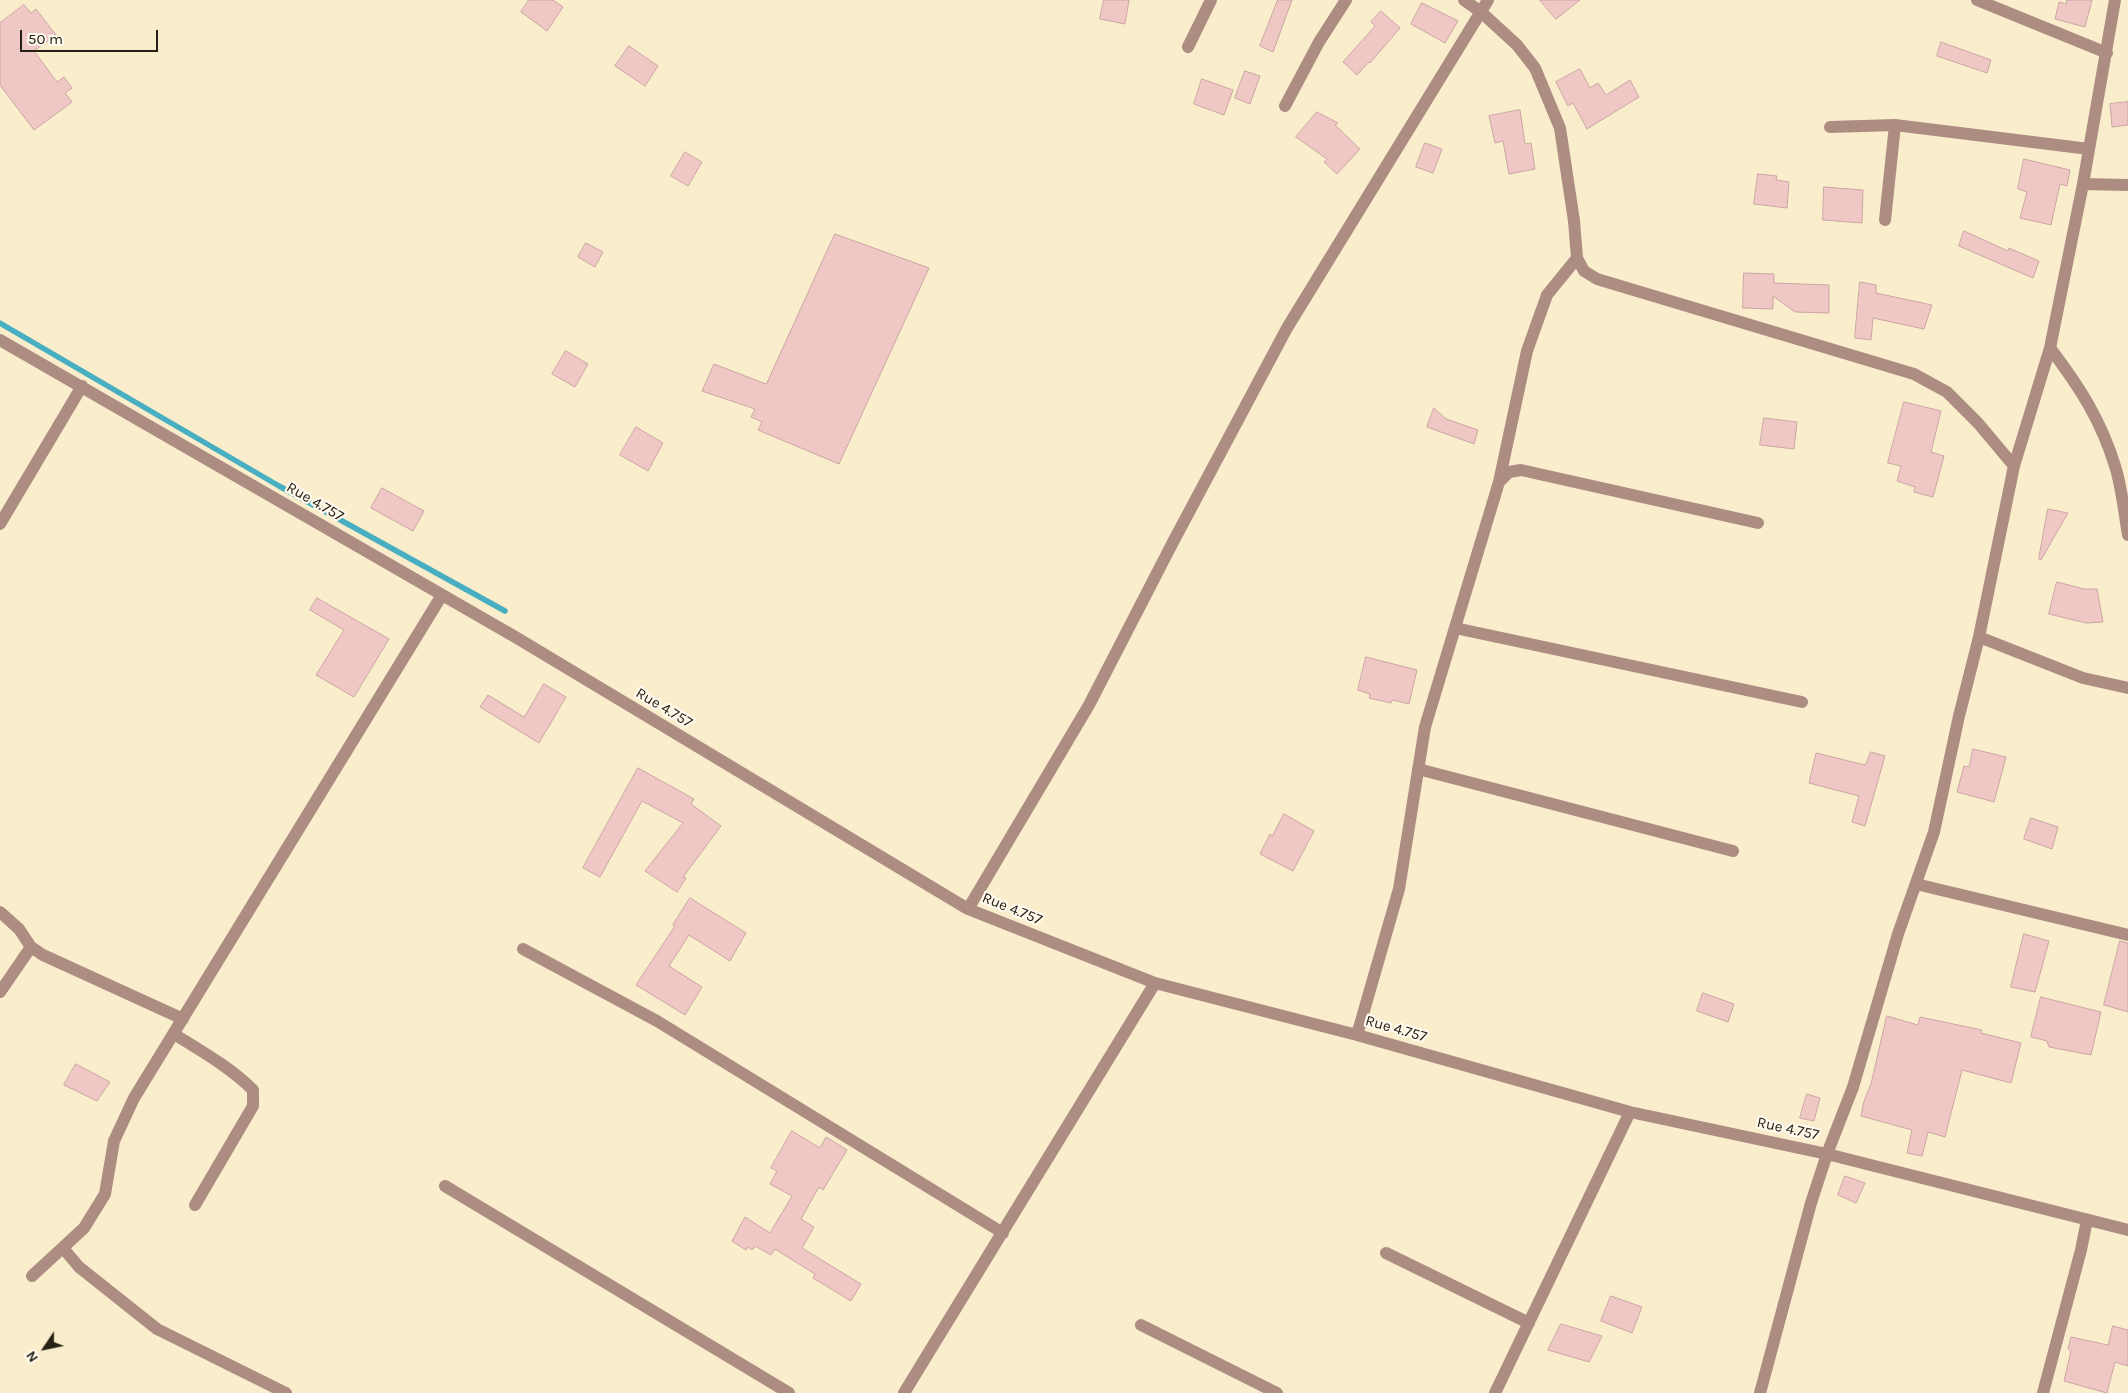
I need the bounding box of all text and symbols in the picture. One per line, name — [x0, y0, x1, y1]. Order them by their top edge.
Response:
scale bar — [22, 20, 160, 52]
text: 50 m — [28, 30, 63, 48]
street label: Rue 4.757 — [283, 478, 347, 526]
street label: Rue 4.757 — [632, 684, 696, 732]
street label: Rue 4.757 — [979, 889, 1045, 929]
street label: Rue 4.757 — [1363, 1012, 1429, 1046]
street label: Rue 4.757 — [1755, 1114, 1821, 1144]
north arrow — [20, 1323, 70, 1373]
text: N — [22, 1348, 42, 1366]

